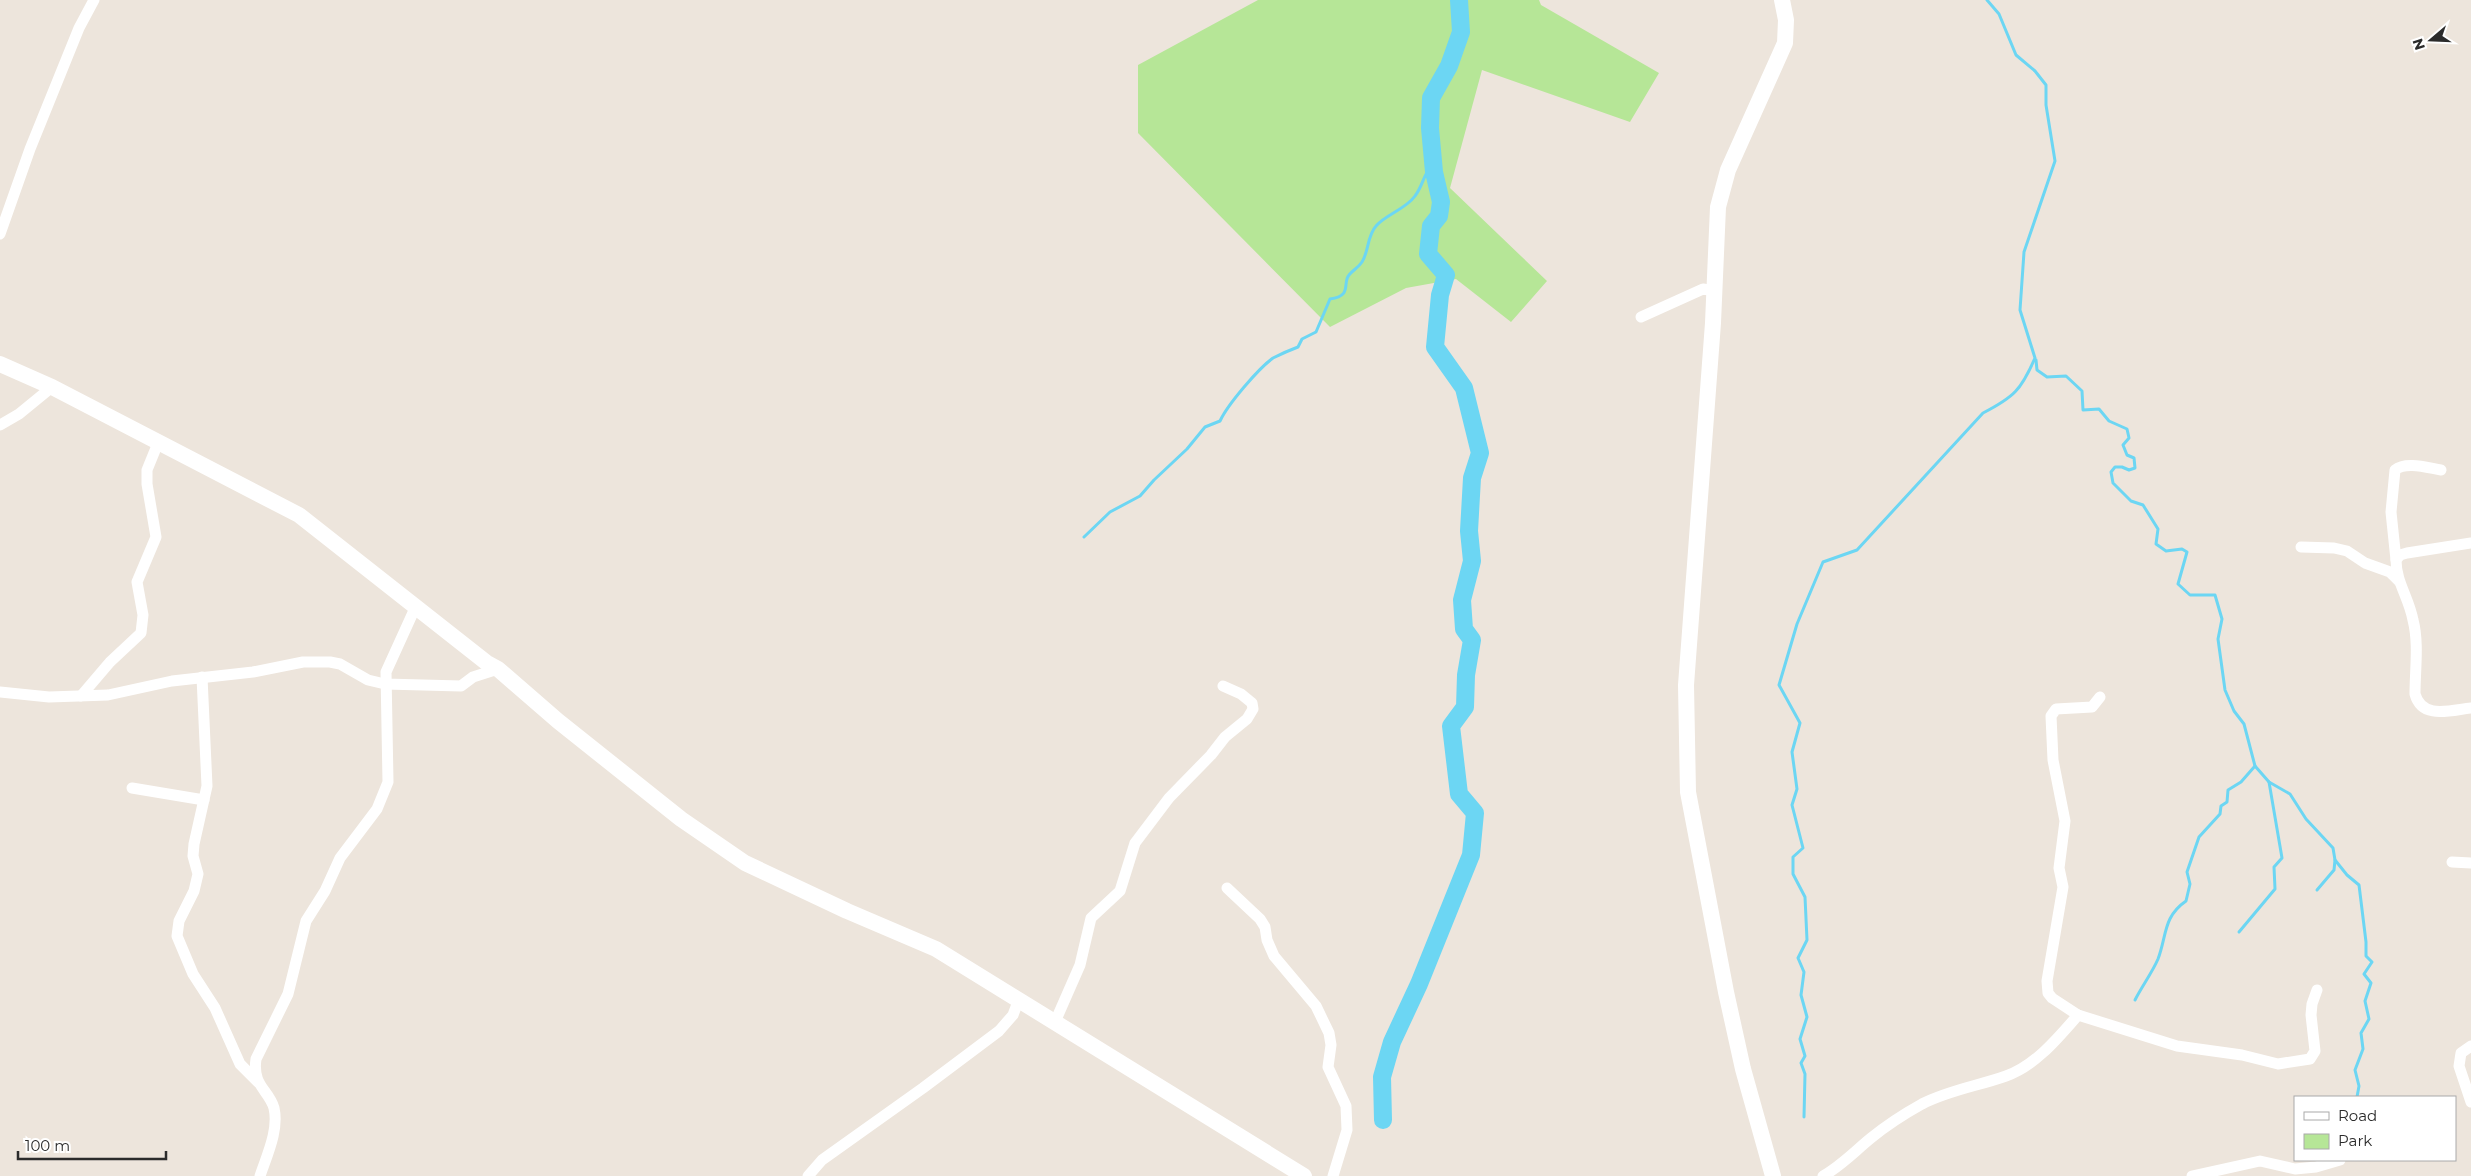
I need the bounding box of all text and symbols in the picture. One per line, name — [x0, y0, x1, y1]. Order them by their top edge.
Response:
north arrow — [2406, 15, 2456, 65]
text: N — [2408, 36, 2429, 53]
legend — [2294, 1096, 2456, 1161]
text: Road — [2338, 1106, 2377, 1125]
scale bar — [18, 1128, 165, 1160]
text: Park — [2338, 1131, 2372, 1150]
text: 100 m — [25, 1136, 70, 1155]

